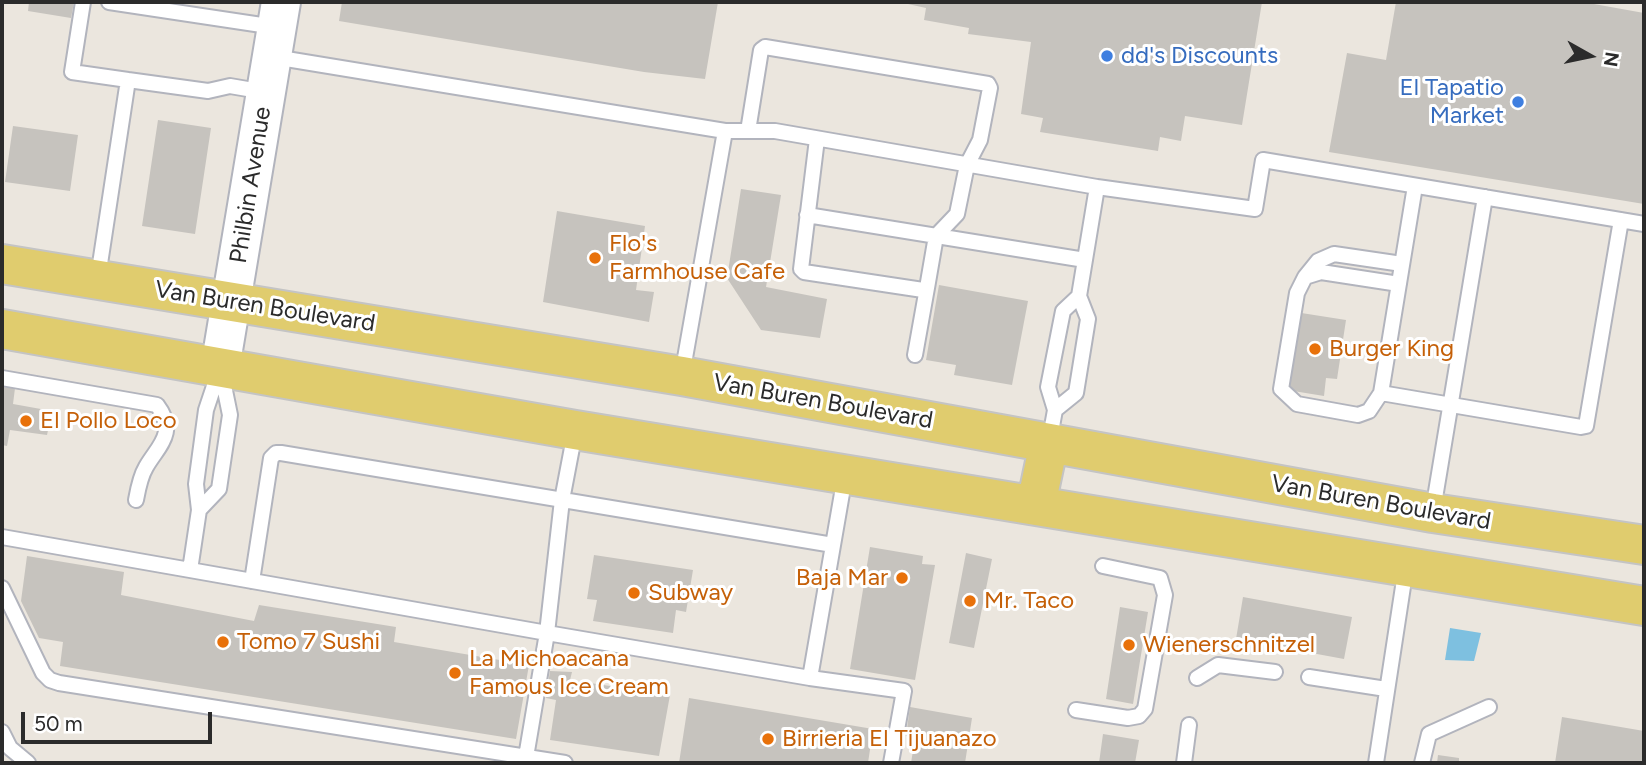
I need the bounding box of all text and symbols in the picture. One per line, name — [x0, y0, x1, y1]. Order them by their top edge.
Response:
north arrow — [1555, 21, 1625, 91]
place label: dd's Discounts — [1121, 42, 1278, 70]
marker: dd's Discounts — [1099, 48, 1115, 64]
text: N — [1599, 50, 1624, 68]
place label: El Tapatio Market — [1400, 74, 1504, 130]
marker: El Tapatio Market — [1510, 94, 1526, 110]
street label: Philbin Avenue — [224, 105, 278, 265]
place label: Flo's Farmhouse Cafe — [609, 230, 785, 286]
marker: Flo's Farmhouse Cafe — [587, 250, 603, 266]
street label: Van Buren Boulevard — [153, 275, 377, 339]
place label: Burger King — [1329, 335, 1454, 363]
marker: Burger King — [1307, 341, 1323, 357]
street label: Van Buren Boulevard — [711, 369, 935, 435]
place label: El Pollo Loco — [40, 407, 177, 435]
marker: El Pollo Loco — [18, 413, 34, 429]
street label: Van Buren Boulevard — [1269, 470, 1493, 536]
place label: Baja Mar — [796, 564, 888, 592]
marker: Baja Mar — [894, 570, 910, 586]
place label: Subway — [648, 579, 733, 607]
marker: Subway — [626, 585, 642, 601]
place label: Mr. Taco — [984, 587, 1074, 615]
marker: Mr. Taco — [962, 593, 978, 609]
place label: Tomo 7 Sushi — [237, 628, 380, 656]
place label: Wienerschnitzel — [1143, 631, 1315, 659]
marker: Tomo 7 Sushi — [215, 634, 231, 650]
marker: Wienerschnitzel — [1121, 637, 1137, 653]
place label: La Michoacana Famous Ice Cream — [469, 645, 669, 701]
marker: La Michoacana Famous Ice Cream — [447, 665, 463, 681]
scale bar — [24, 698, 215, 742]
text: 50 m — [34, 711, 83, 736]
place label: Birrieria El Tijuanazo — [782, 725, 997, 753]
marker: Birrieria El Tijuanazo — [760, 731, 776, 747]

